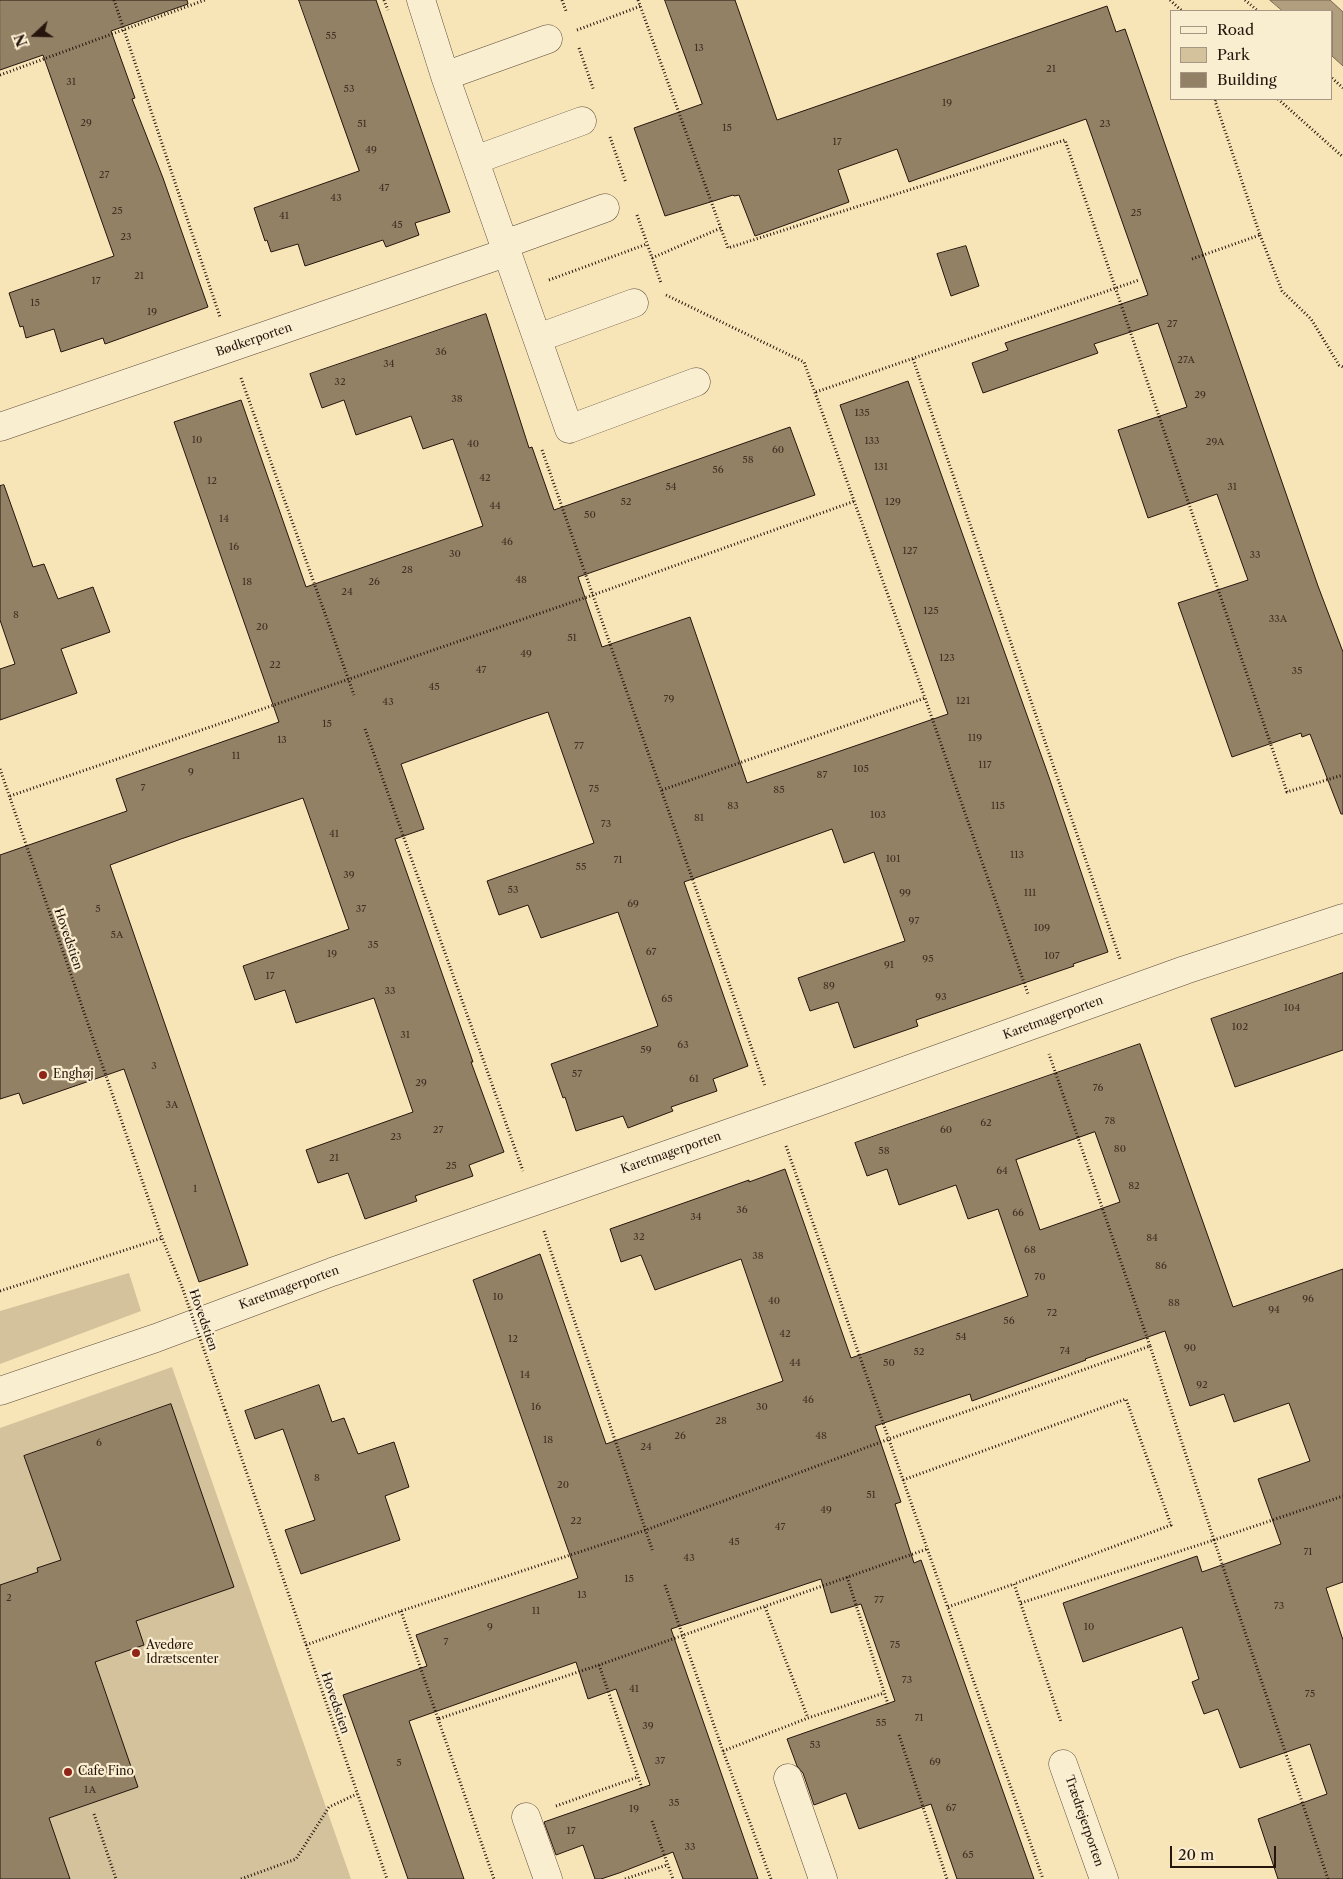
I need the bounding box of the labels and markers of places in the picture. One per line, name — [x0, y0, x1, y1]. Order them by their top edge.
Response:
place label: Enghøj — [53, 1068, 94, 1082]
marker: Enghøj — [37, 1069, 49, 1081]
place label: Avedøre Idrætscenter — [146, 1639, 219, 1667]
marker: Avedøre Idrætscenter — [130, 1647, 142, 1659]
place label: Cafe Fino — [78, 1765, 134, 1779]
marker: Cafe Fino — [62, 1766, 74, 1778]

